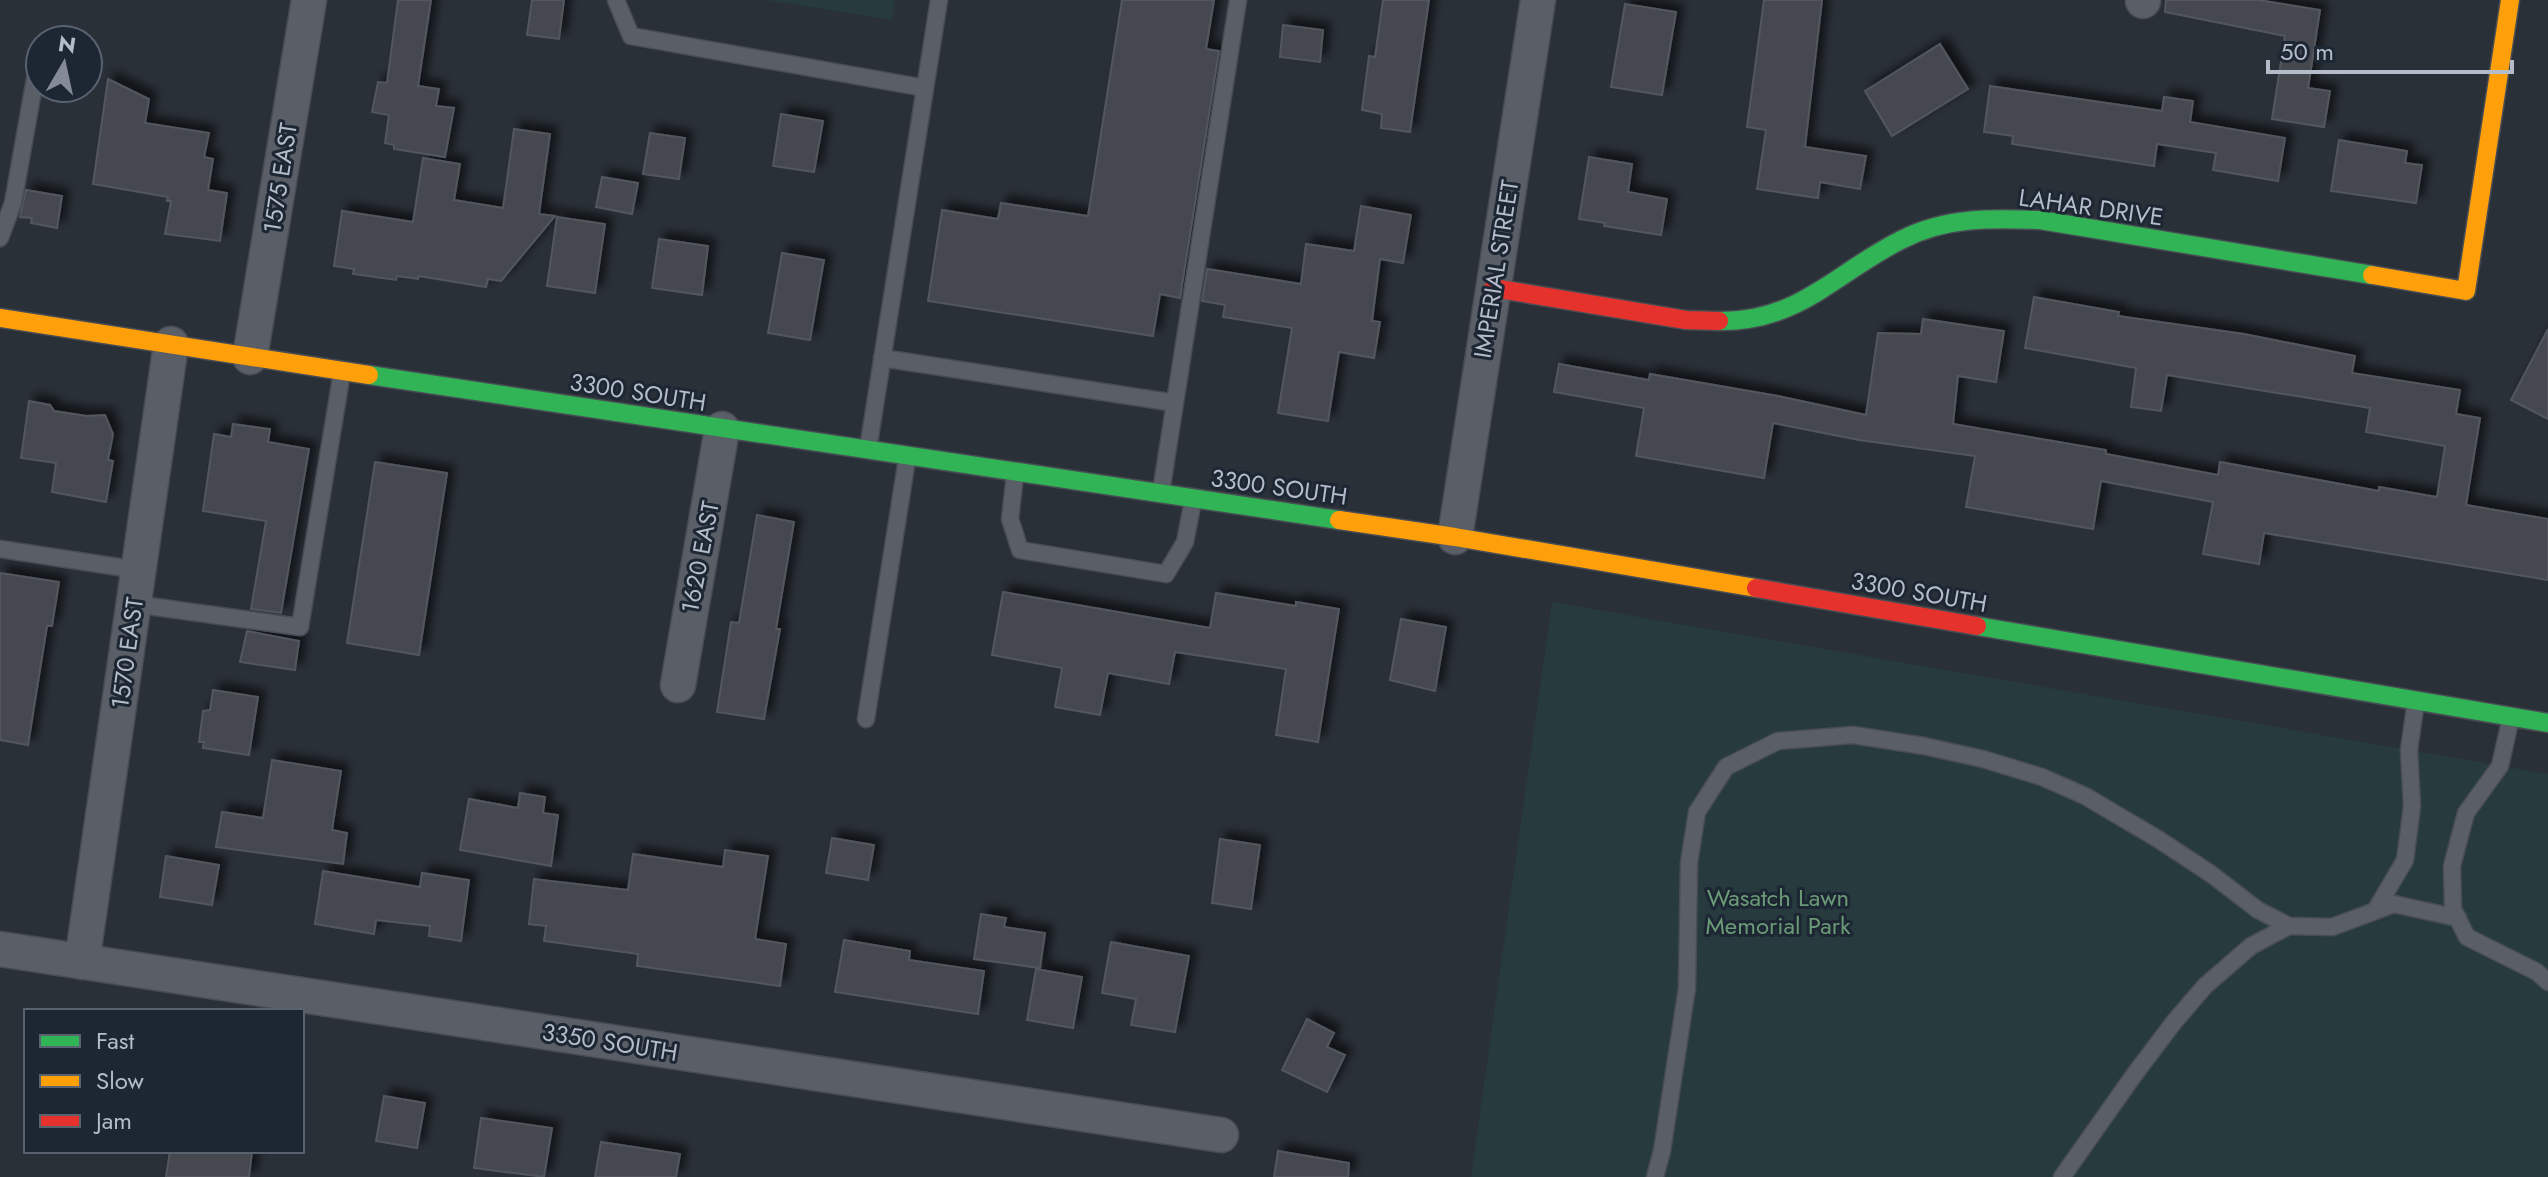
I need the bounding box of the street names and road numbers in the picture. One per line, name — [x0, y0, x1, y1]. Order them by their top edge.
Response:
street label: 1575 EAST — [254, 120, 306, 236]
street label: IMPERIAL STREET — [1465, 177, 1527, 361]
street label: LAHAR DRIVE — [2016, 180, 2166, 234]
street label: 3300 SOUTH — [567, 364, 709, 420]
street label: 3300 SOUTH — [1208, 460, 1350, 514]
street label: 1620 EAST — [672, 498, 728, 616]
street label: 3300 SOUTH — [1848, 563, 1990, 621]
street label: 1570 EAST — [102, 595, 152, 711]
street label: 3350 SOUTH — [540, 1014, 680, 1070]

